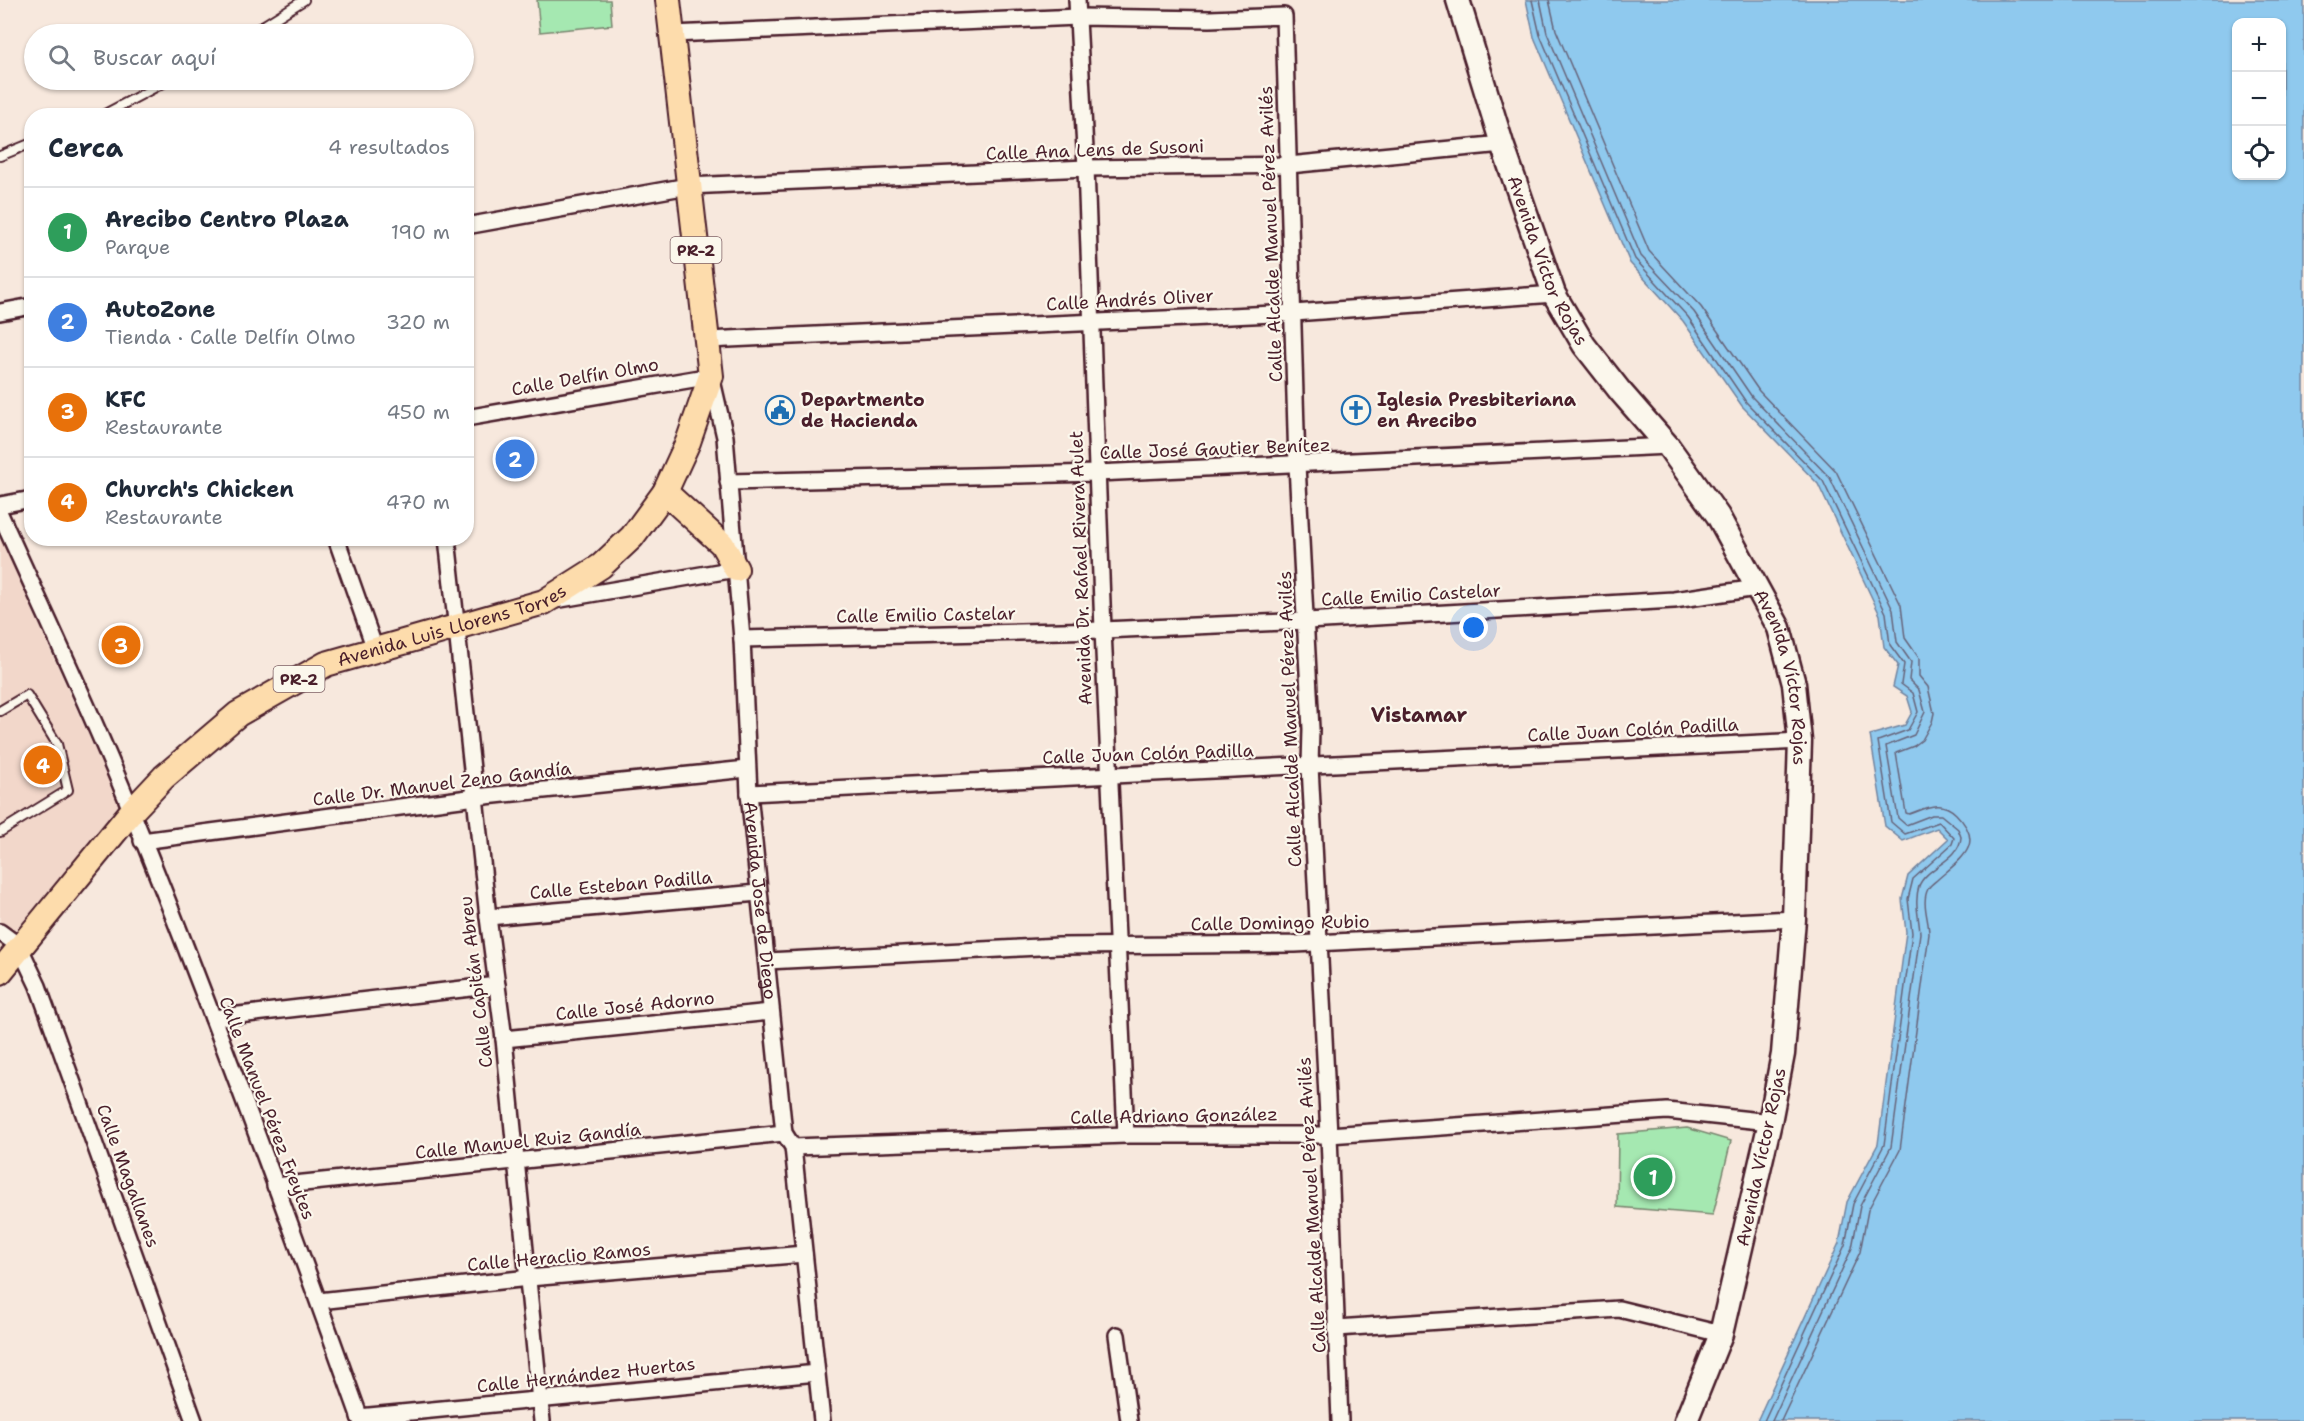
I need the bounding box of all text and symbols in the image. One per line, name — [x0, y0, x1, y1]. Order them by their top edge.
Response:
map controls — [2232, 18, 2286, 180]
button: + — [2232, 18, 2286, 72]
search box — [24, 24, 474, 90]
icon: search — [45, 41, 78, 74]
text: Buscar aquí — [93, 43, 216, 72]
button: − — [2232, 72, 2286, 126]
street label: Calle Alcalde Manuel Pérez Avilés — [1254, 85, 1288, 383]
button: locate — [2232, 126, 2286, 180]
text: Cerca — [48, 130, 123, 165]
text: 4 resultados — [328, 134, 450, 160]
street label: Calle Ana Lens de Susoni — [985, 134, 1205, 166]
street label: Avenida Víctor Rojas — [1502, 172, 1594, 350]
text: Arecibo Centro Plaza — [105, 205, 349, 234]
text: 1 — [63, 219, 72, 245]
text: 190 m — [391, 219, 450, 245]
text: Parque — [105, 234, 170, 260]
road number: PR-2 — [670, 237, 722, 263]
street label: Calle Andrés Oliver — [1046, 284, 1214, 316]
text: AutoZone — [105, 295, 216, 324]
text: 2 — [61, 309, 75, 335]
text: 320 m — [386, 309, 450, 335]
text: Tienda · Calle Delfín Olmo — [105, 324, 356, 350]
street label: Calle Delfín Olmo — [510, 352, 660, 402]
text: KFC — [105, 385, 146, 414]
place label: Departmento de Hacienda — [801, 388, 925, 433]
place label: Iglesia Presbiteriana en Arecibo — [1377, 388, 1577, 433]
public building icon: Departmento de Hacienda — [764, 394, 796, 426]
church icon: Iglesia Presbiteriana en Arecibo — [1340, 394, 1372, 426]
text: 3 — [61, 399, 75, 425]
text: 450 m — [386, 399, 450, 425]
text: Restaurante — [105, 414, 223, 440]
street label: Avenida Dr. Rafael Rivera Aulet — [1064, 430, 1098, 706]
street label: Calle José Gautier Benítez — [1099, 433, 1331, 465]
pin: 2 — [496, 436, 534, 482]
text: Church's Chicken — [105, 475, 294, 504]
text: 4 — [61, 489, 75, 515]
text: 470 m — [386, 489, 450, 515]
text: Restaurante — [105, 504, 223, 530]
street label: Calle Alcalde Manuel Pérez Avilés — [1273, 570, 1307, 868]
street label: Calle Emilio Castelar — [1321, 578, 1501, 612]
street label: Avenida Luis Llorens Torres — [335, 579, 571, 672]
street label: Avenida Víctor Rojas — [1748, 585, 1812, 766]
street label: Calle Emilio Castelar — [836, 601, 1016, 629]
your location — [1459, 613, 1488, 642]
pin: 3 — [102, 622, 140, 668]
road number: PR-2 — [274, 666, 324, 692]
district label: Vistamar — [1371, 702, 1467, 728]
street label: Calle Juan Colón Padilla — [1527, 712, 1739, 748]
street label: Calle Juan Colón Padilla — [1042, 738, 1254, 770]
pin: 4 — [24, 742, 63, 788]
street label: Calle Dr. Manuel Zeno Gandía — [311, 756, 573, 812]
street label: Avenida José de Diego — [738, 800, 782, 1001]
street label: Calle Esteban Padilla — [529, 865, 713, 905]
street label: Calle Capitán Abreu — [454, 895, 498, 1069]
street label: Calle Domingo Rubio — [1190, 909, 1370, 937]
street label: Calle José Adorno — [554, 986, 716, 1026]
street label: Calle Manuel Pérez Freytes — [213, 993, 321, 1223]
street label: Calle Alcalde Manuel Pérez Avilés — [1292, 1056, 1332, 1354]
street label: Avenida Víctor Rojas — [1730, 1065, 1792, 1249]
street label: Calle Magallanes — [91, 1101, 165, 1251]
street label: Calle Adriano González — [1070, 1102, 1278, 1130]
street label: Calle Manuel Ruiz Gandía — [414, 1117, 642, 1165]
pin: 1 — [1634, 1154, 1672, 1200]
street label: Calle Heraclio Ramos — [466, 1237, 652, 1277]
street label: Calle Hernández Huertas — [476, 1352, 696, 1398]

